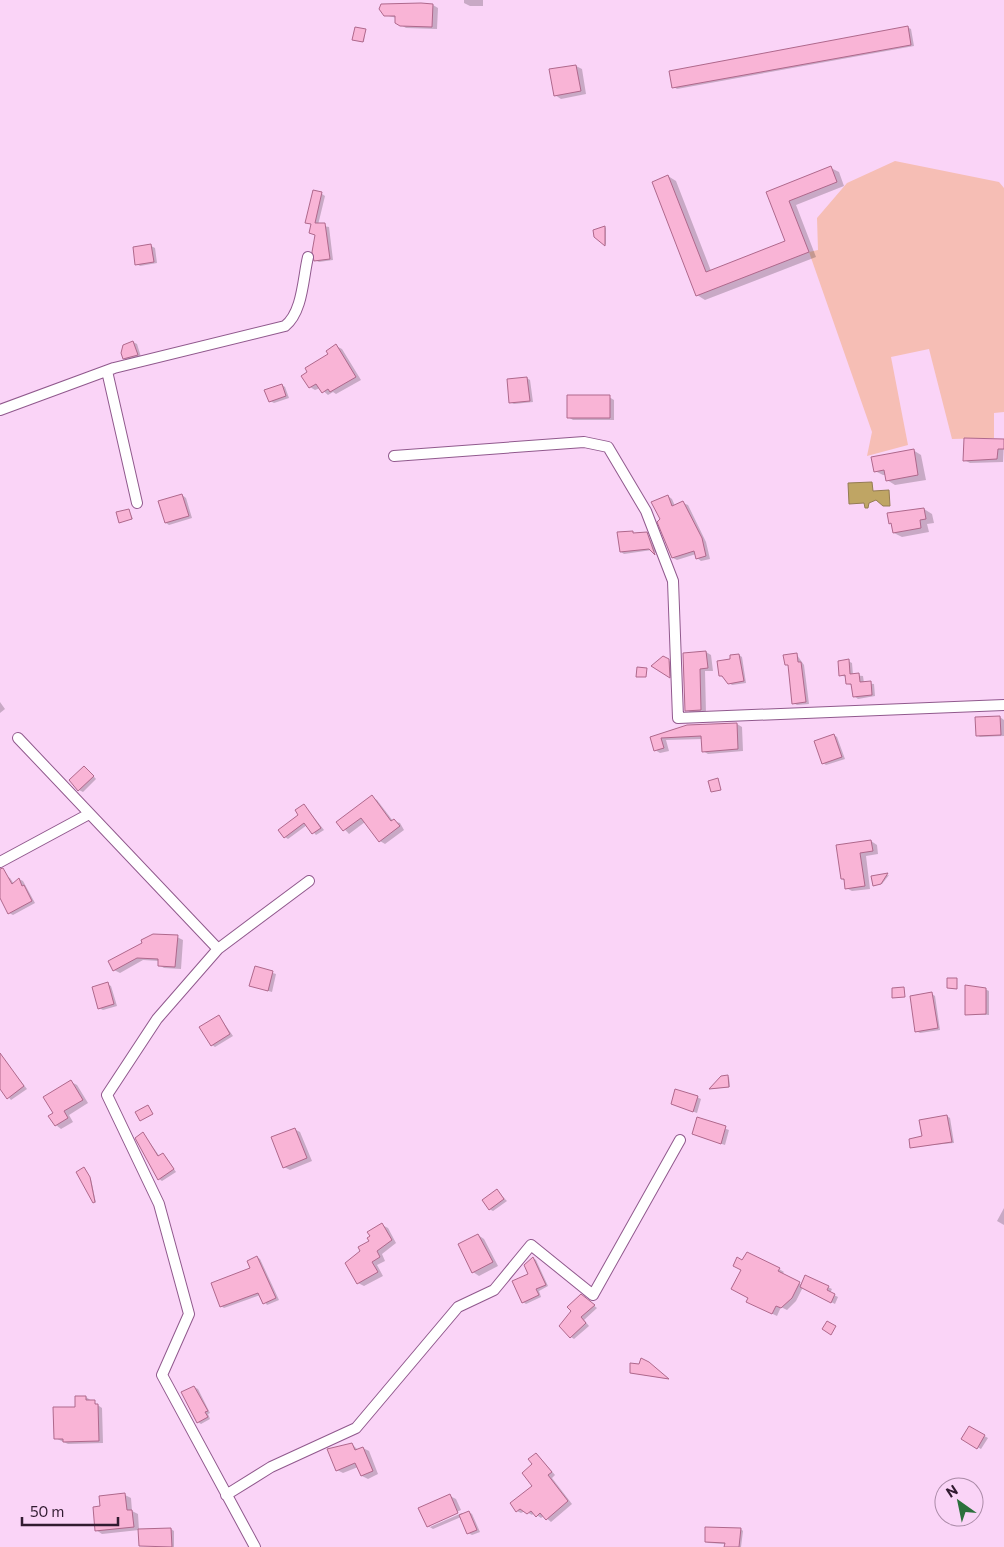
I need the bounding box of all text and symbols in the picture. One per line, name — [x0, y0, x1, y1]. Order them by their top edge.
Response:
north arrow — [934, 1477, 984, 1527]
text: N — [943, 1481, 961, 1501]
scale bar — [22, 1494, 119, 1526]
text: 50 m — [30, 1502, 64, 1520]

